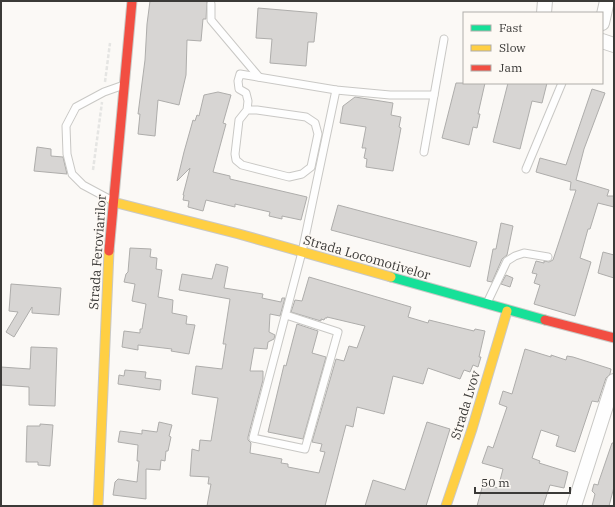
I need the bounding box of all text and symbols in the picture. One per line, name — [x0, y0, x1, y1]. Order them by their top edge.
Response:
legend — [463, 12, 603, 84]
text: Fast — [499, 20, 523, 35]
text: Slow — [499, 40, 526, 55]
text: Jam — [499, 60, 523, 75]
street label: Strada Feroviarilor — [85, 194, 110, 310]
street label: Strada Locomotivelor — [301, 231, 433, 284]
street label: Strada Lvov — [447, 369, 484, 442]
scale bar — [475, 469, 570, 495]
text: 50 m — [481, 475, 510, 490]

